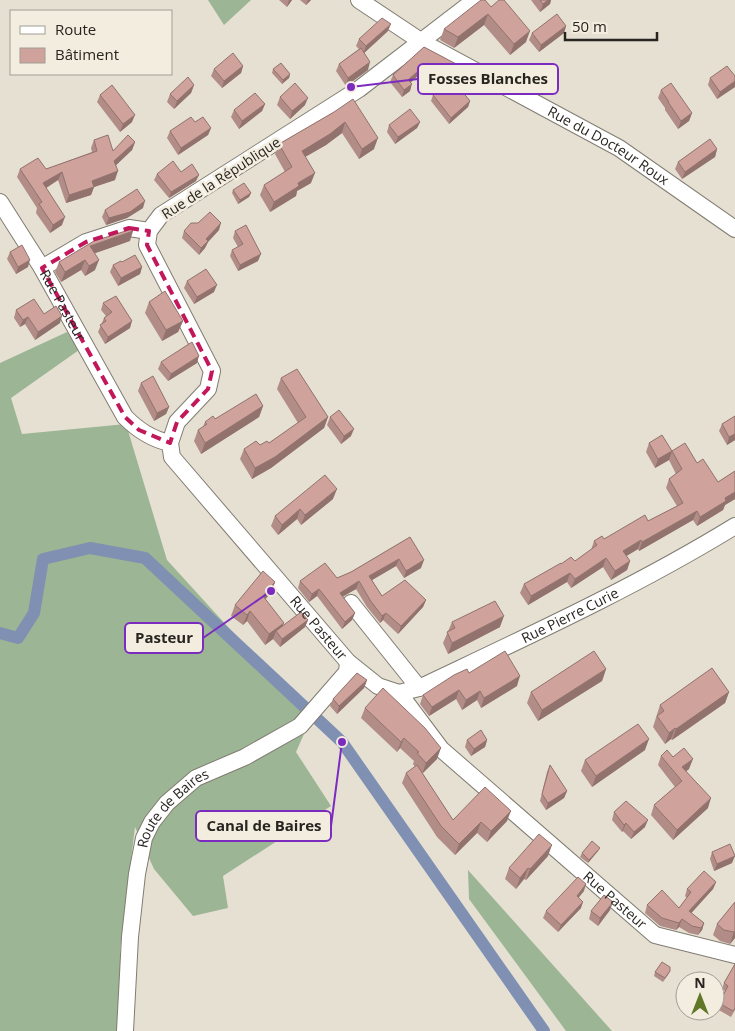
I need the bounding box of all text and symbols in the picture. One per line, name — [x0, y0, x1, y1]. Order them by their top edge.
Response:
legend — [10, 10, 172, 75]
scale bar — [565, 10, 658, 42]
text: 50 m — [572, 16, 607, 36]
text: Route — [55, 19, 96, 39]
text: Bâtiment — [55, 44, 119, 64]
callout: Fosses Blanches — [418, 64, 558, 94]
text: Fosses Blanches — [428, 68, 548, 88]
street label: Rue du Docteur Roux — [544, 101, 674, 190]
street label: Rue de la République — [158, 132, 284, 223]
street label: Rue Pasteur — [36, 266, 91, 344]
street label: Rue Pierre Curie — [518, 583, 622, 647]
street label: Rue Pasteur — [286, 591, 352, 664]
callout: Pasteur — [125, 623, 203, 653]
text: Pasteur — [135, 627, 193, 647]
street label: Route de Baires — [132, 764, 212, 849]
callout: Canal de Baires — [196, 811, 331, 841]
text: Canal de Baires — [206, 815, 322, 835]
street label: Rue Pasteur — [579, 867, 651, 933]
north arrow — [675, 971, 725, 1021]
text: N — [694, 973, 706, 992]

